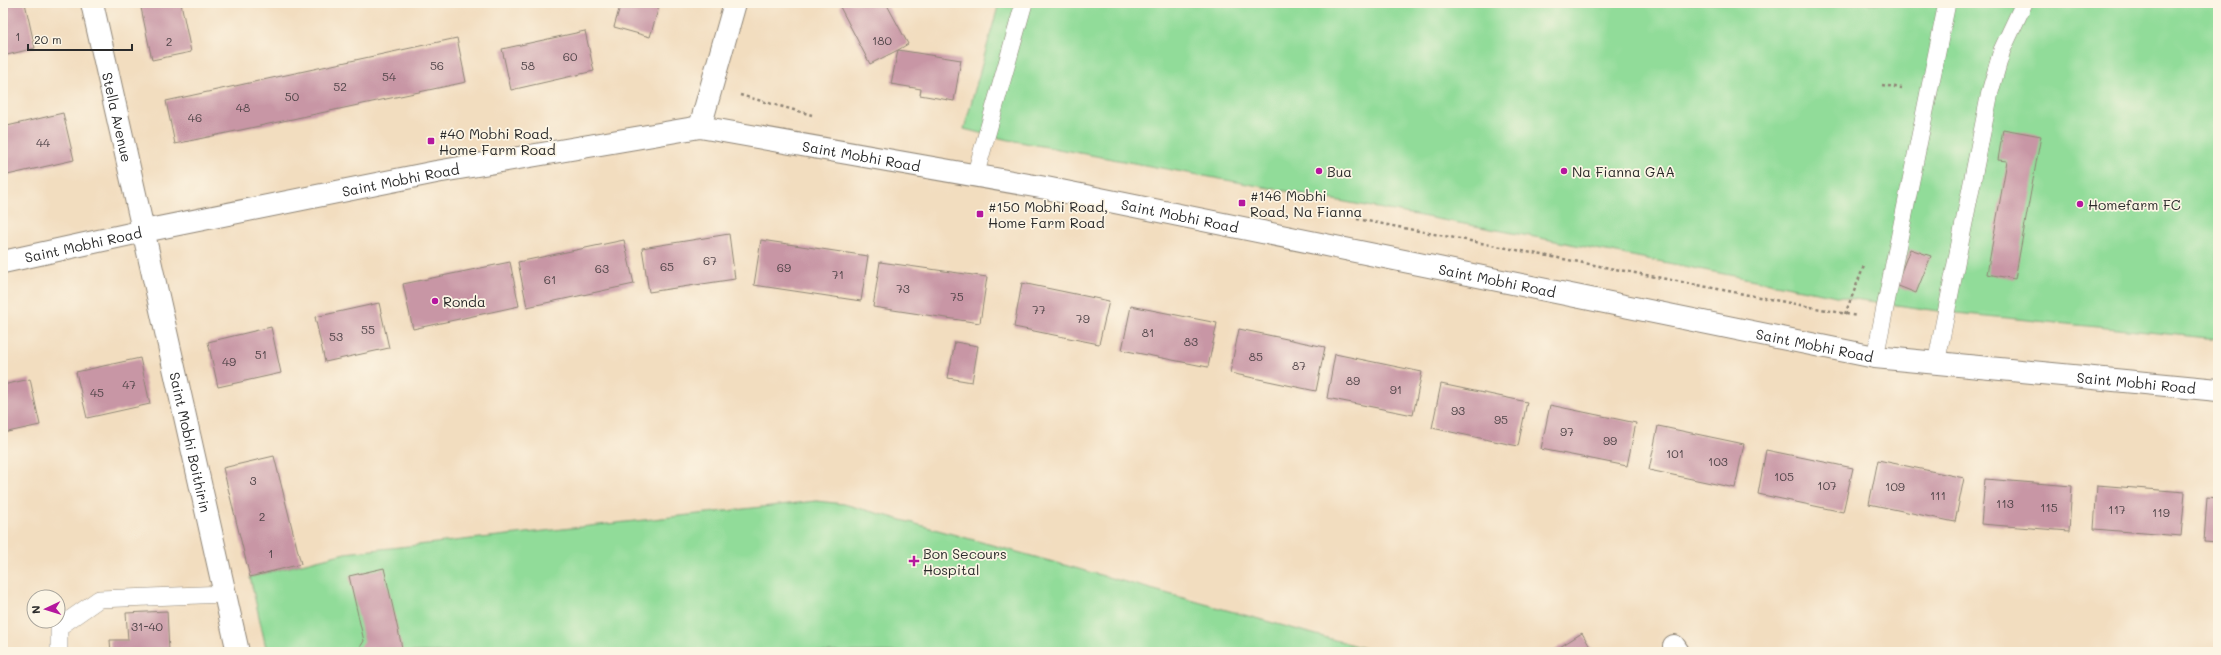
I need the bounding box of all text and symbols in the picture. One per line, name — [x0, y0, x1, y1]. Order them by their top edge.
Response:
scale bar — [28, 26, 132, 52]
house number: 1 — [15, 28, 21, 44]
text: 20 m — [34, 31, 62, 47]
house number: 180 — [872, 32, 893, 48]
house number: 2 — [166, 33, 172, 49]
house number: 60 — [563, 48, 578, 64]
house number: 56 — [430, 57, 444, 73]
house number: 58 — [521, 57, 535, 73]
house number: 54 — [382, 68, 396, 84]
street label: Stella Avenue — [98, 70, 137, 164]
house number: 52 — [333, 78, 347, 94]
house number: 50 — [285, 88, 300, 104]
house number: 48 — [236, 99, 250, 115]
house number: 46 — [188, 109, 202, 125]
place label: #40 Mobhi Road, Home Farm Road — [439, 124, 556, 159]
house number: 44 — [36, 134, 50, 150]
marker: #40 Mobhi Road, Home Farm Road — [426, 136, 436, 146]
street label: Saint Mobhi Road — [801, 136, 922, 175]
street label: Saint Mobhi Road — [340, 159, 461, 200]
place label: Bua — [1327, 162, 1352, 181]
place label: Na Fianna GAA — [1572, 162, 1675, 181]
marker: Bua — [1314, 166, 1324, 176]
marker: Na Fianna GAA — [1559, 166, 1569, 176]
place label: #146 Mobhi Road, Na Fianna — [1250, 186, 1362, 221]
street label: Saint Mobhi Road — [1119, 194, 1240, 237]
place label: Homefarm FC — [2088, 195, 2181, 214]
place label: #150 Mobhi Road, Home Farm Road — [988, 197, 1108, 232]
marker: #146 Mobhi Road, Na Fianna — [1237, 198, 1247, 208]
marker: Homefarm FC — [2075, 199, 2085, 209]
marker: #150 Mobhi Road, Home Farm Road — [975, 209, 985, 219]
street label: Saint Mobhi Road — [23, 222, 144, 266]
house number: 67 — [703, 252, 717, 268]
house number: 65 — [660, 258, 674, 274]
house number: 69 — [777, 259, 791, 275]
street label: Saint Mobhi Road — [1437, 259, 1558, 301]
house number: 63 — [595, 260, 609, 276]
house number: 71 — [832, 266, 844, 282]
house number: 61 — [544, 271, 556, 287]
house number: 73 — [896, 280, 910, 296]
house number: 75 — [950, 288, 964, 304]
place label: Ronda — [443, 292, 486, 311]
marker: Ronda — [430, 296, 440, 306]
house number: 77 — [1032, 301, 1046, 317]
house number: 79 — [1076, 310, 1090, 326]
house number: 55 — [361, 321, 375, 337]
street label: Saint Mobhi Road — [1754, 323, 1875, 366]
house number: 81 — [1142, 324, 1154, 340]
house number: 53 — [329, 328, 343, 344]
house number: 83 — [1184, 333, 1198, 349]
house number: 51 — [255, 346, 267, 362]
house number: 85 — [1249, 348, 1263, 364]
house number: 49 — [222, 353, 236, 369]
house number: 87 — [1292, 357, 1306, 373]
street label: Saint Mobhi Road — [2076, 367, 2197, 397]
street label: Saint Mobhi Boithirin — [166, 370, 216, 514]
house number: 89 — [1346, 372, 1360, 388]
house number: 47 — [122, 376, 136, 392]
house number: 91 — [1390, 381, 1402, 397]
house number: 45 — [90, 384, 104, 400]
house number: 93 — [1451, 402, 1465, 418]
house number: 95 — [1494, 411, 1508, 427]
house number: 97 — [1560, 423, 1574, 439]
house number: 99 — [1603, 432, 1617, 448]
house number: 101 — [1666, 445, 1684, 461]
house number: 103 — [1708, 453, 1728, 469]
house number: 105 — [1774, 468, 1794, 484]
house number: 3 — [249, 472, 257, 488]
house number: 107 — [1817, 477, 1837, 493]
house number: 109 — [1885, 478, 1905, 494]
house number: 111 — [1930, 487, 1946, 503]
house number: 113 — [1996, 495, 2014, 511]
house number: 115 — [2040, 499, 2058, 515]
house number: 117 — [2108, 501, 2126, 517]
house number: 119 — [2152, 504, 2170, 520]
house number: 2 — [259, 508, 265, 524]
place label: Bon Secours Hospital — [923, 544, 1007, 579]
house number: 1 — [268, 545, 274, 561]
marker: Bon Secours Hospital — [908, 555, 920, 567]
north arrow — [26, 589, 66, 629]
text: N — [28, 605, 43, 614]
house number: 31-40 — [131, 618, 164, 634]

